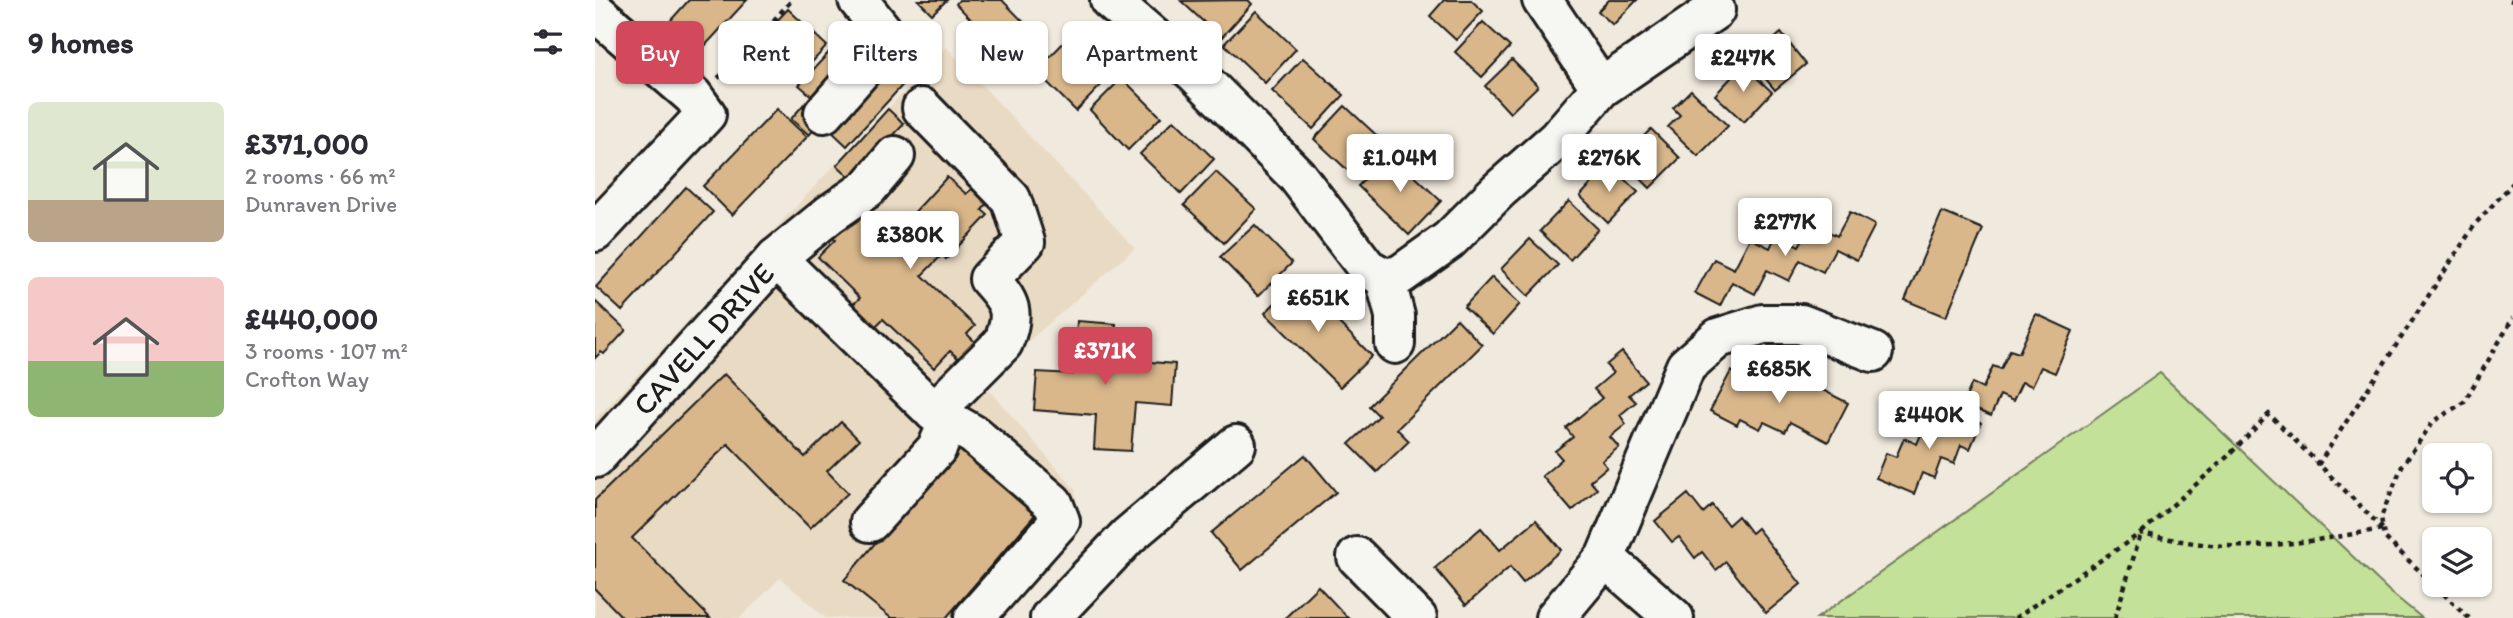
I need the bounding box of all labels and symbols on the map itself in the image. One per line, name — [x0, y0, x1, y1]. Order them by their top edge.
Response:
pin: £247K — [1694, 34, 1792, 94]
pin: £1.04M — [1343, 134, 1457, 194]
pin: £276K — [1560, 134, 1658, 194]
pin: £277K — [1736, 198, 1834, 258]
pin: £380K — [861, 212, 959, 271]
street label: CAVELL DRIVE — [625, 255, 781, 423]
pin: £651K — [1269, 274, 1367, 334]
pin: £371K — [1056, 328, 1154, 387]
pin: £685K — [1730, 346, 1828, 405]
pin: £440K — [1880, 392, 1978, 451]

